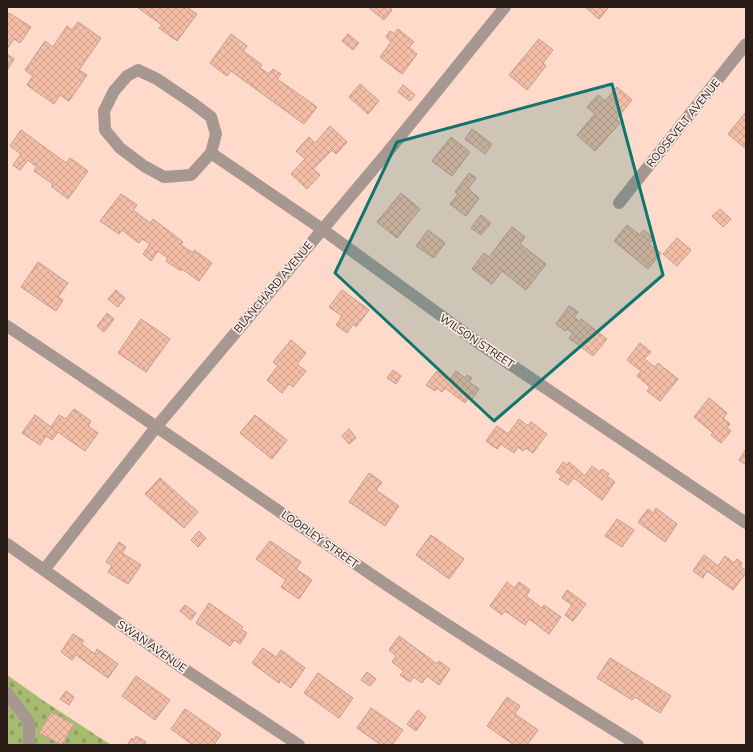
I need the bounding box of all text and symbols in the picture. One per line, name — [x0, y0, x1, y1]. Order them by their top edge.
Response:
street label: ROOSEVELT AVENUE — [643, 76, 724, 170]
street label: BLANCHARD AVENUE — [231, 238, 316, 336]
street label: WILSON STREET — [437, 311, 517, 372]
street label: LOOPLEY STREET — [278, 507, 362, 572]
street label: SWAN AVENUE — [114, 617, 189, 676]

